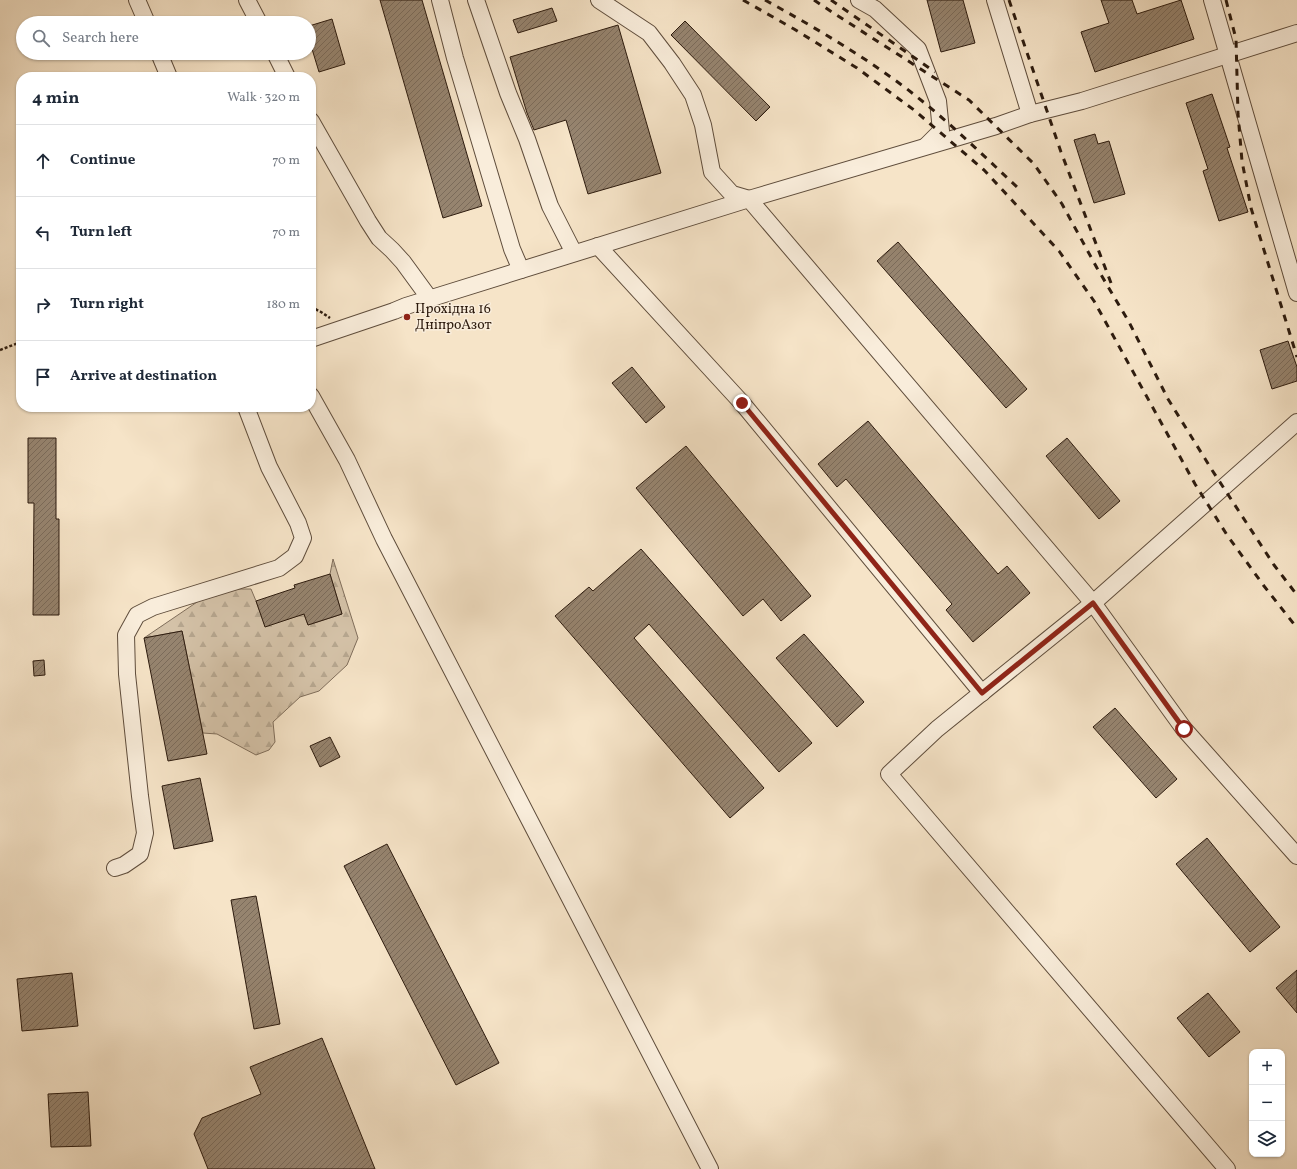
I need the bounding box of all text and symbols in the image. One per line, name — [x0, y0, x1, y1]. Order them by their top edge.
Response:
search box — [16, 16, 316, 60]
icon: search — [30, 27, 52, 49]
text: Search here — [62, 28, 139, 49]
text: 4 min — [32, 87, 79, 110]
text: Walk · 320 m — [227, 89, 300, 107]
icon: ahead — [32, 150, 54, 172]
text: Continue — [70, 150, 135, 171]
text: 70 m — [272, 152, 300, 170]
icon: left — [32, 222, 54, 244]
text: Turn left — [70, 222, 132, 243]
text: 70 m — [272, 224, 300, 242]
icon: right — [32, 294, 54, 316]
text: Turn right — [70, 294, 144, 315]
text: 180 m — [266, 296, 300, 314]
place label: Прохідна 16 ДніпроАзот — [415, 300, 492, 335]
marker: Прохідна 16 ДніпроАзот — [402, 312, 412, 322]
icon: arrive — [32, 366, 54, 388]
text: Arrive at destination — [70, 366, 217, 387]
route end — [733, 394, 751, 412]
route start — [1175, 720, 1193, 738]
map controls — [1249, 1049, 1285, 1157]
button: + — [1249, 1049, 1285, 1085]
button: − — [1249, 1085, 1285, 1121]
button: layers — [1249, 1121, 1285, 1157]

